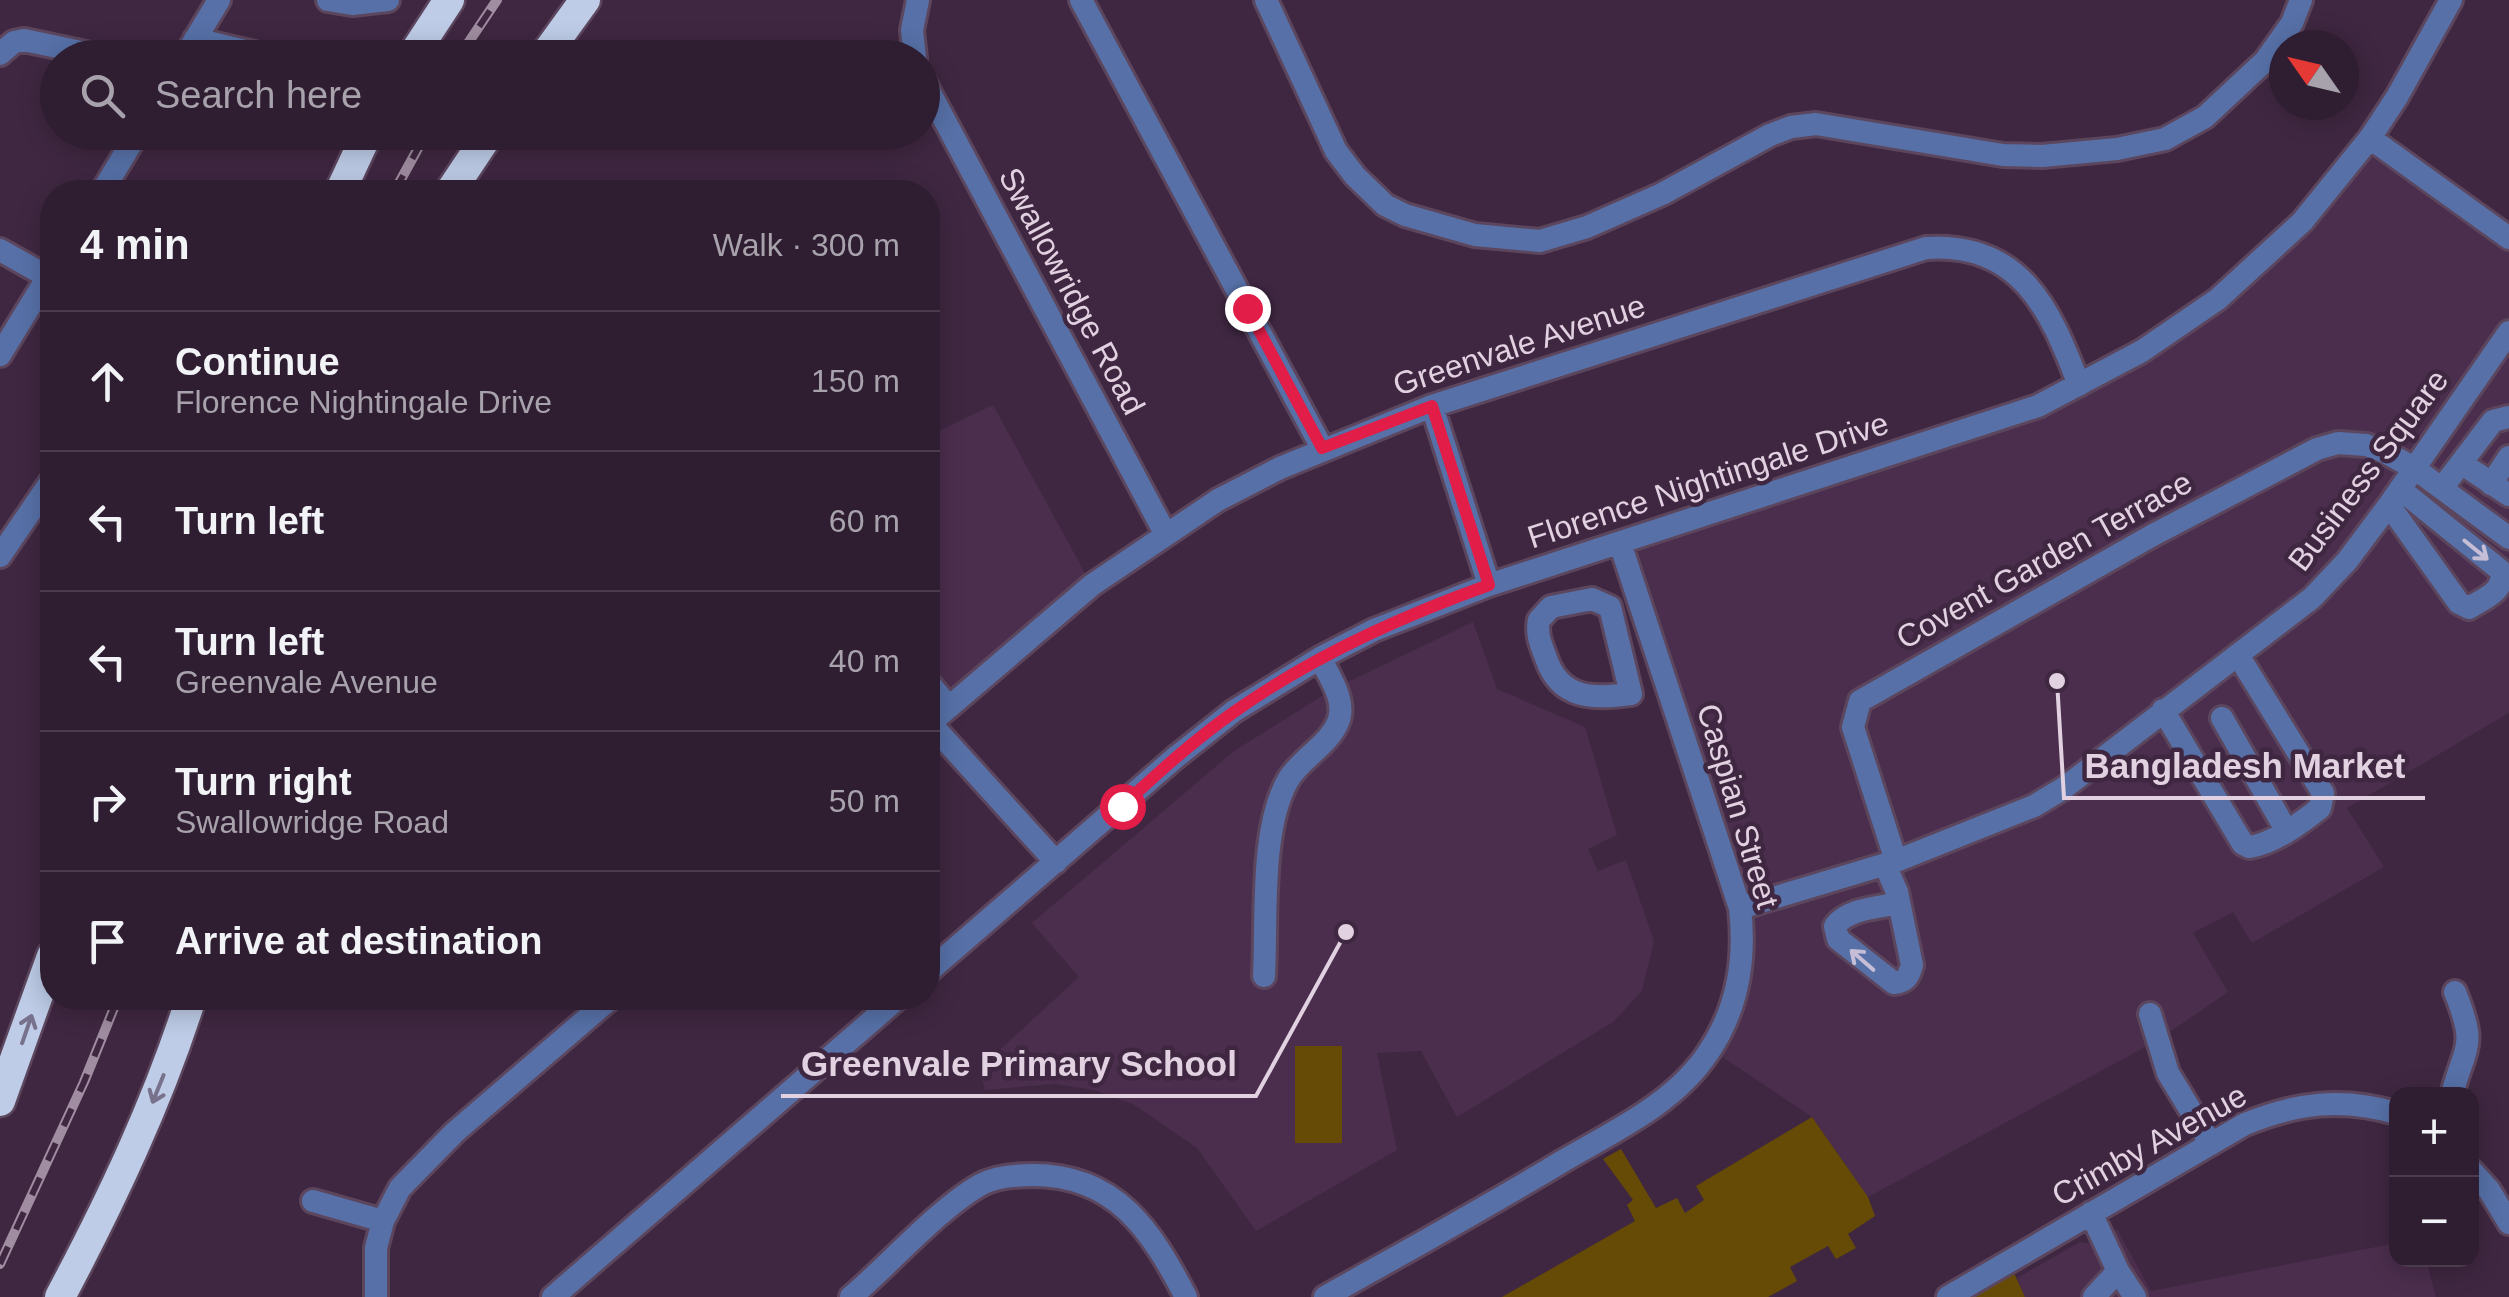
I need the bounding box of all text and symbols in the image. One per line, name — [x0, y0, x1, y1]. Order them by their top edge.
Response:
north arrow — [2269, 30, 2359, 120]
search box — [40, 40, 940, 150]
icon: search — [75, 68, 130, 123]
text: Search here — [155, 74, 362, 116]
street label: Swallowridge Road — [992, 162, 1152, 420]
text: 4 min — [80, 221, 190, 268]
text: Walk · 300 m — [713, 227, 900, 263]
route end — [1225, 286, 1271, 332]
street label: Greenvale Avenue — [1389, 287, 1649, 403]
text: Continue — [175, 341, 340, 383]
icon: ahead — [80, 354, 135, 409]
text: 150 m — [811, 363, 900, 399]
street label: Business Square — [2281, 363, 2455, 577]
text: Florence Nightingale Drive — [175, 384, 552, 420]
street label: Florence Nightingale Drive — [1523, 405, 1893, 555]
street label: Covent Garden Terrace — [1890, 464, 2198, 656]
icon: left — [80, 494, 135, 549]
text: Turn left — [175, 500, 324, 542]
text: 60 m — [829, 503, 900, 539]
one-way arrow — [2462, 539, 2488, 561]
text: Turn left — [175, 621, 324, 663]
icon: left — [80, 634, 135, 689]
text: 40 m — [829, 643, 900, 679]
text: Greenvale Avenue — [175, 664, 438, 700]
street label: Caspian Street — [1690, 700, 1786, 913]
callout: Bangladesh Market — [2064, 733, 2425, 798]
text: Bangladesh Market — [2085, 746, 2406, 785]
text: Turn right — [175, 761, 352, 803]
icon: right — [80, 774, 135, 829]
text: 50 m — [829, 783, 900, 819]
route start — [1100, 784, 1146, 830]
text: Swallowridge Road — [175, 804, 449, 840]
icon: arrive — [80, 914, 135, 969]
text: Arrive at destination — [175, 920, 542, 962]
one-way arrow — [1850, 950, 1876, 972]
one-way arrow — [19, 1014, 37, 1045]
callout: Greenvale Primary School — [781, 1031, 1256, 1096]
text: Greenvale Primary School — [801, 1044, 1237, 1083]
one-way arrow — [148, 1073, 166, 1104]
street label: Crimby Avenue — [2046, 1077, 2252, 1213]
map controls — [2389, 1087, 2479, 1267]
button: + — [2389, 1087, 2479, 1177]
button: − — [2389, 1177, 2479, 1267]

